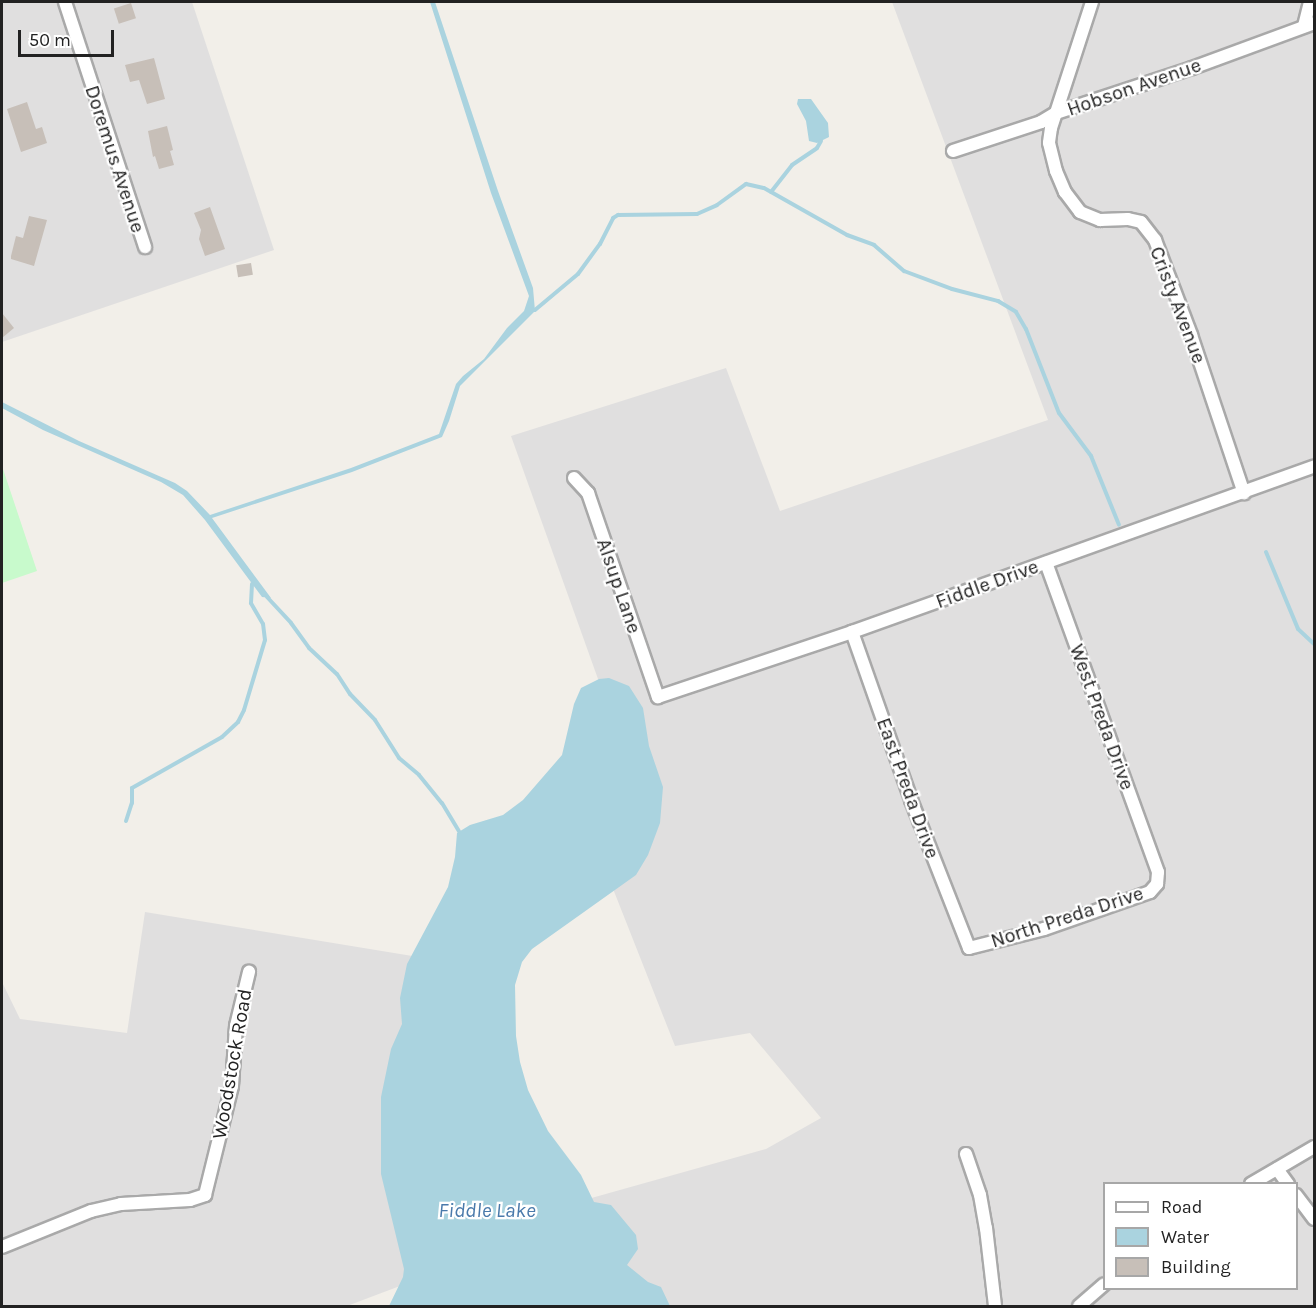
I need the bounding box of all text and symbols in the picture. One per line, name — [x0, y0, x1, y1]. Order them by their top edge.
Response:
scale bar — [21, 18, 117, 56]
text: 50 m — [29, 29, 71, 51]
street label: Hobson Avenue — [1064, 53, 1204, 121]
street label: Doremus Avenue — [80, 82, 150, 236]
street label: Cristy Avenue — [1145, 243, 1211, 367]
street label: Alsup Lane — [592, 535, 646, 637]
street label: Fiddle Drive — [932, 554, 1042, 614]
street label: West Preda Drive — [1065, 641, 1139, 793]
street label: East Preda Drive — [871, 714, 945, 862]
street label: North Preda Drive — [988, 881, 1146, 953]
street label: Woodstock Road — [207, 987, 257, 1141]
legend — [1103, 1182, 1298, 1290]
text: Road — [1161, 1196, 1202, 1218]
water label: Fiddle Lake — [438, 1197, 536, 1223]
text: Water — [1161, 1226, 1209, 1248]
text: Building — [1161, 1256, 1231, 1278]

